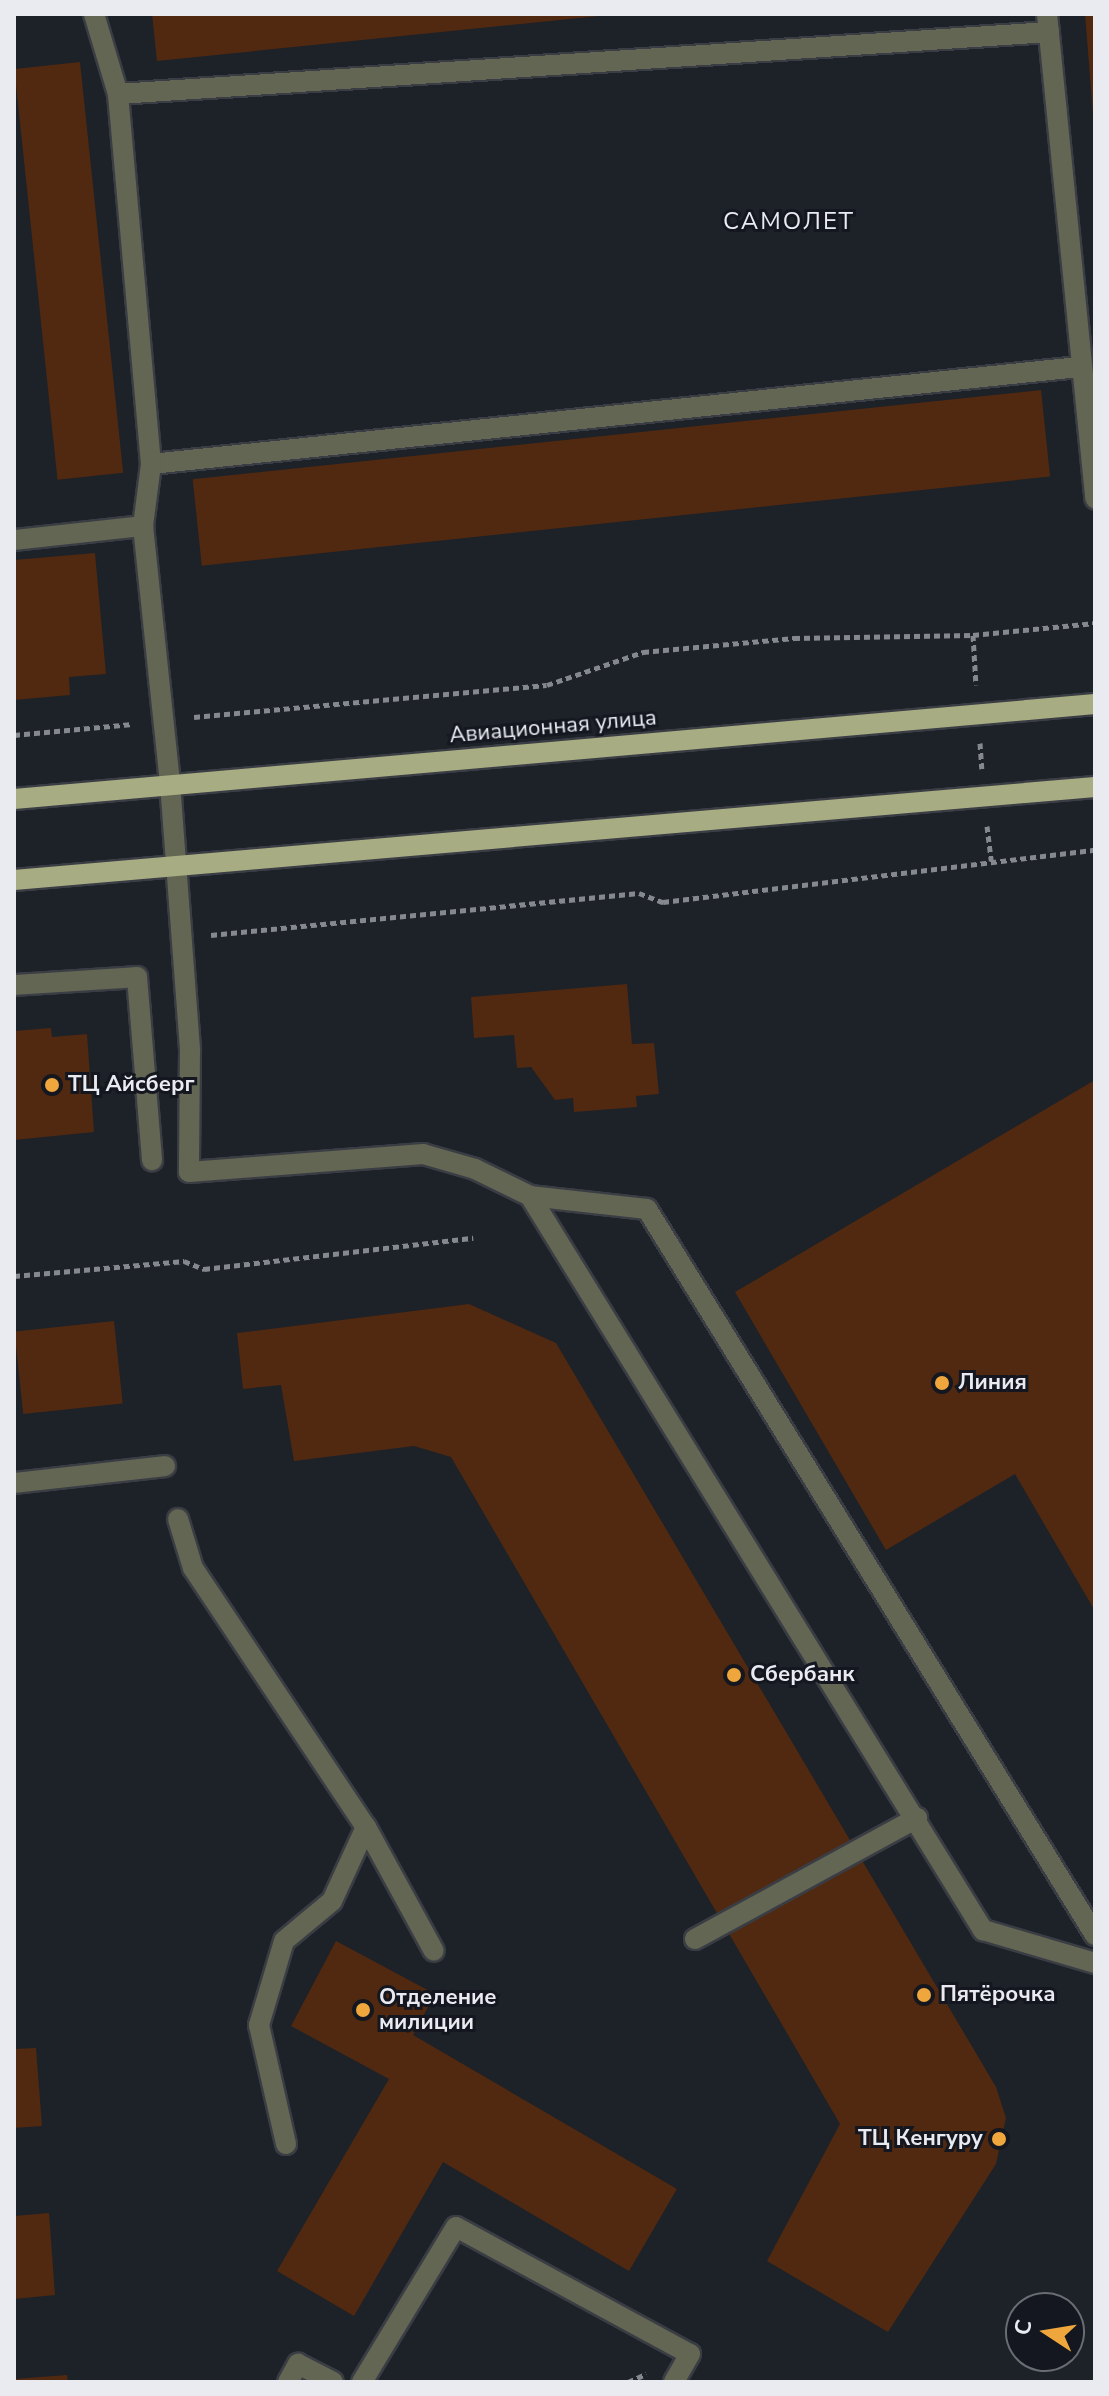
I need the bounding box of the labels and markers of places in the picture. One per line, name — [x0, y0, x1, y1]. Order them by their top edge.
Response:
place label: ТЦ Айсберг — [68, 1072, 195, 1098]
marker: ТЦ Айсберг — [43, 1076, 61, 1094]
place label: Линия — [958, 1370, 1027, 1396]
marker: Линия — [933, 1374, 951, 1392]
place label: Сбербанк — [750, 1662, 855, 1688]
marker: Сбербанк — [725, 1666, 743, 1684]
place label: Пятёрочка — [940, 1982, 1055, 2008]
place label: Отделение милиции — [379, 1984, 497, 2036]
marker: Пятёрочка — [915, 1986, 933, 2004]
marker: Отделение милиции — [354, 2001, 372, 2019]
place label: ТЦ Кенгуру — [858, 2126, 983, 2152]
marker: ТЦ Кенгуру — [990, 2130, 1008, 2148]

